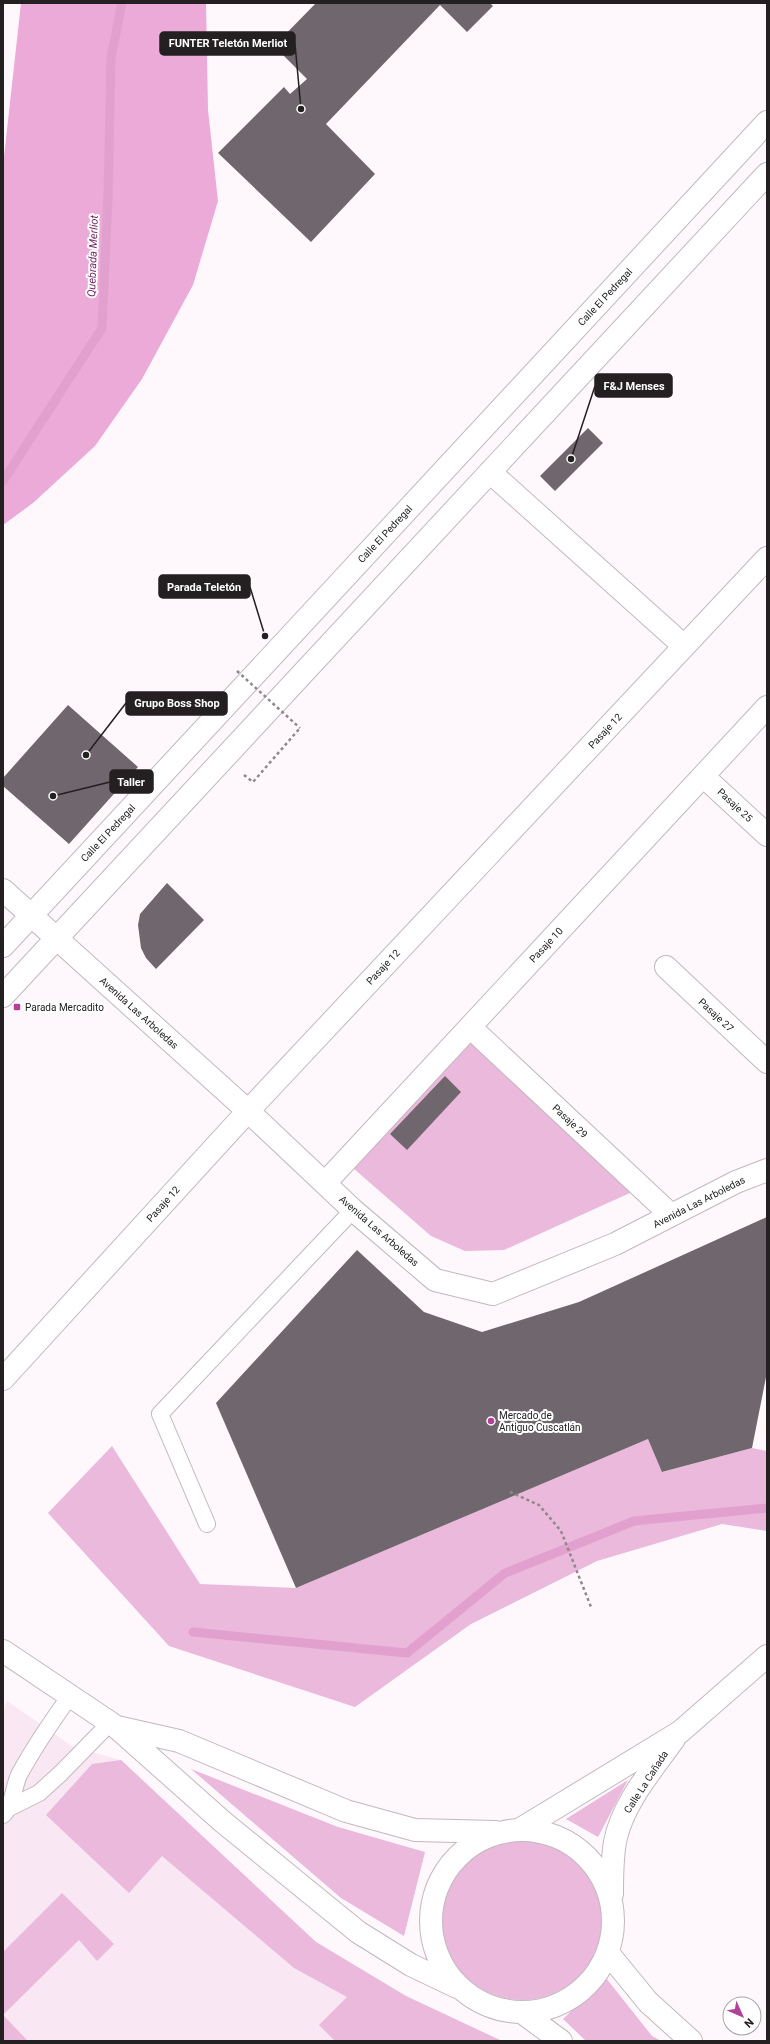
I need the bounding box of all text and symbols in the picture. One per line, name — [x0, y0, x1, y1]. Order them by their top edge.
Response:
callout: FUNTER Teletón Merliot — [160, 32, 295, 55]
text: FUNTER Teletón Merliot — [169, 37, 288, 50]
water label: Quebrada Merliot — [85, 214, 101, 297]
street label: Calle El Pedregal — [576, 266, 634, 328]
callout: F&J Menses — [595, 374, 672, 397]
text: F&J Menses — [603, 380, 665, 393]
street label: Calle El Pedregal — [356, 503, 414, 565]
callout: Parada Teletón — [159, 575, 250, 598]
text: Parada Teletón — [167, 581, 241, 594]
callout: Grupo Boss Shop — [126, 692, 227, 715]
text: Grupo Boss Shop — [134, 697, 220, 710]
street label: Pasaje 12 — [586, 711, 624, 751]
callout: Taller — [110, 770, 153, 793]
text: Taller — [117, 776, 145, 789]
street label: Pasaje 25 — [715, 786, 755, 824]
street label: Calle El Pedregal — [79, 802, 137, 864]
street label: Pasaje 10 — [527, 925, 565, 965]
street label: Pasaje 12 — [364, 947, 402, 987]
street label: Avenida Las Arboledas — [98, 975, 180, 1051]
street label: Pasaje 27 — [696, 996, 736, 1034]
marker: Parada Mercadito — [12, 1002, 22, 1012]
place label: Parada Mercadito — [25, 1002, 104, 1013]
street label: Pasaje 29 — [550, 1102, 590, 1140]
street label: Avenida Las Arboledas — [651, 1174, 747, 1230]
street label: Pasaje 12 — [144, 1184, 182, 1224]
street label: Avenida Las Arboledas — [337, 1194, 421, 1268]
place label: Mercado de Antiguo Cuscatlán — [499, 1410, 581, 1433]
marker: Mercado de Antiguo Cuscatlán — [486, 1416, 496, 1426]
street label: Calle La Cañada — [622, 1749, 670, 1815]
north arrow — [722, 1996, 762, 2036]
text: N — [741, 2015, 756, 2030]

